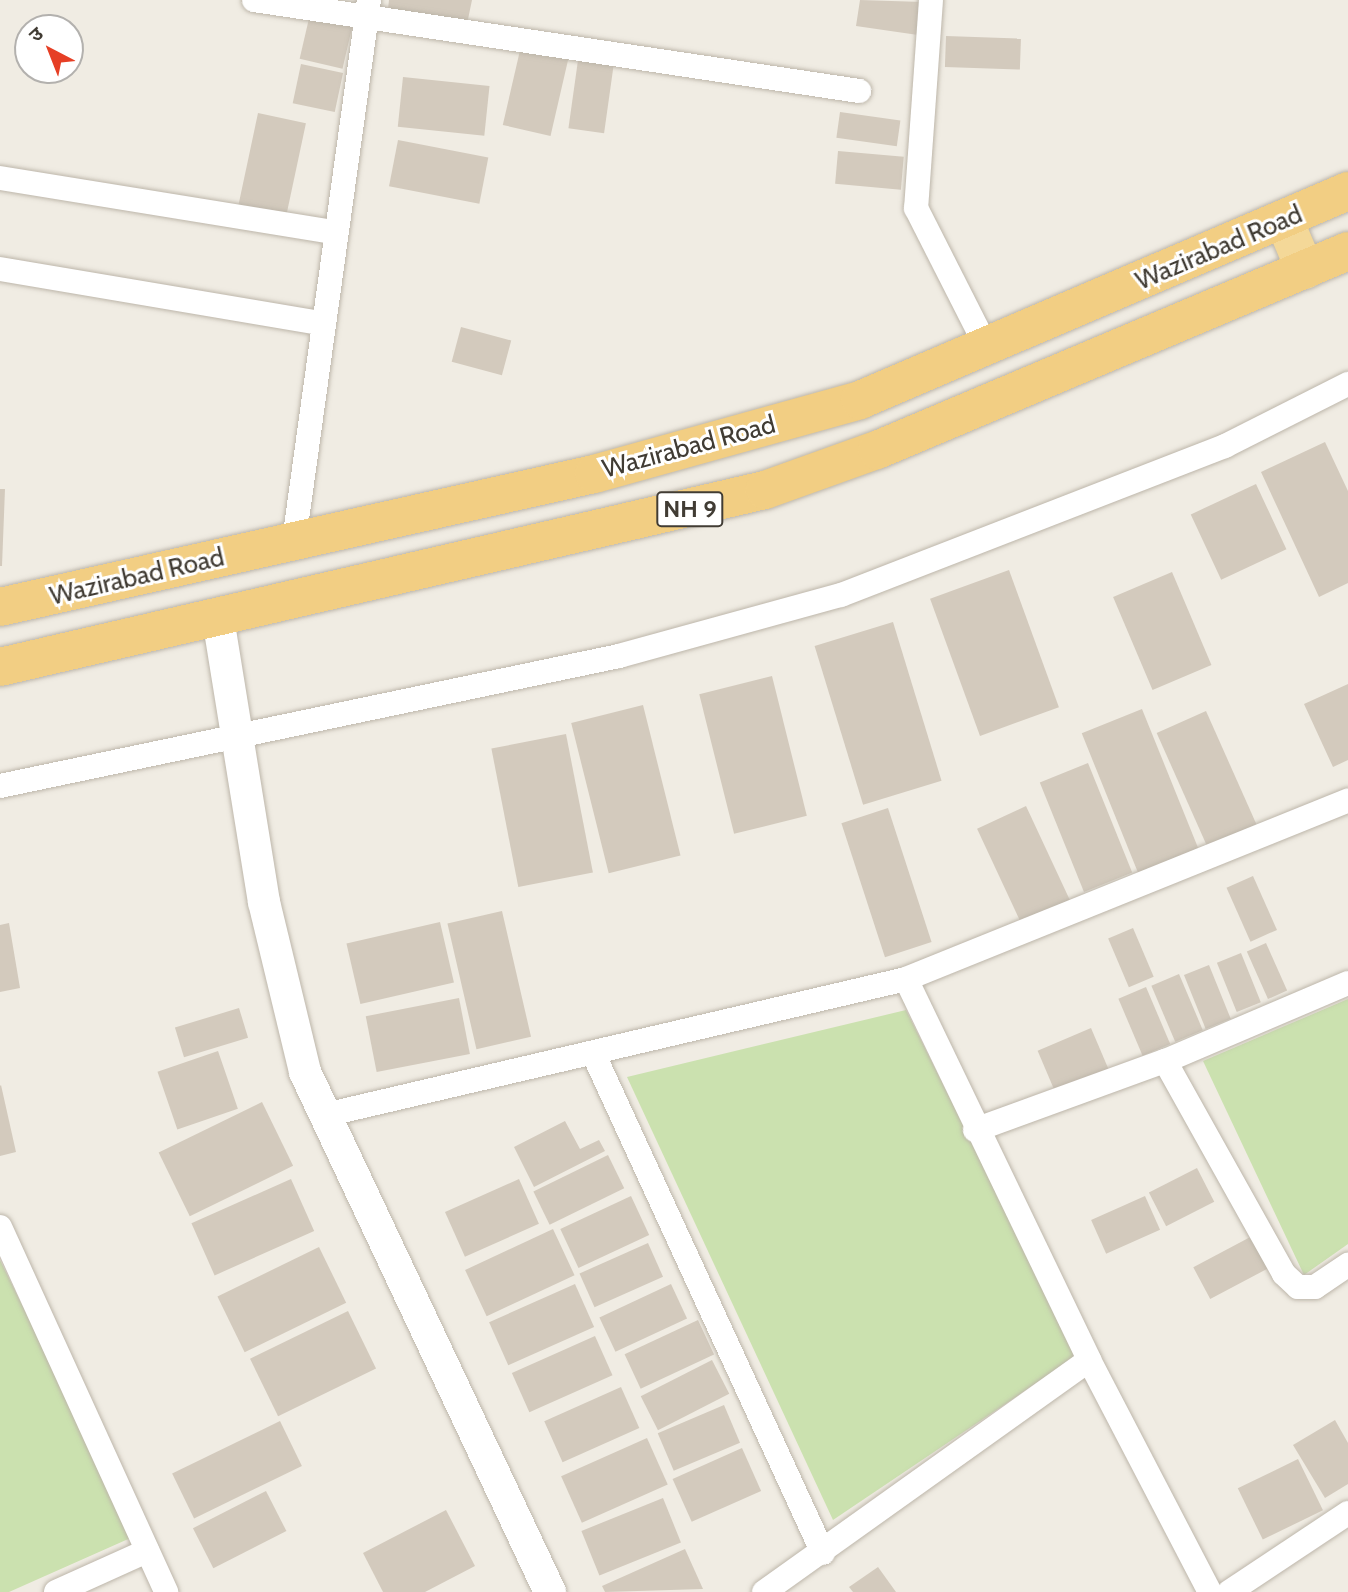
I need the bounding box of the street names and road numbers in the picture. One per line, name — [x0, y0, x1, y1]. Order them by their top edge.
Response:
street label: Wazirabad Road — [1131, 199, 1307, 297]
street label: Wazirabad Road — [599, 409, 779, 485]
road number: NH 9 — [655, 488, 725, 530]
street label: Wazirabad Road — [47, 542, 227, 612]

